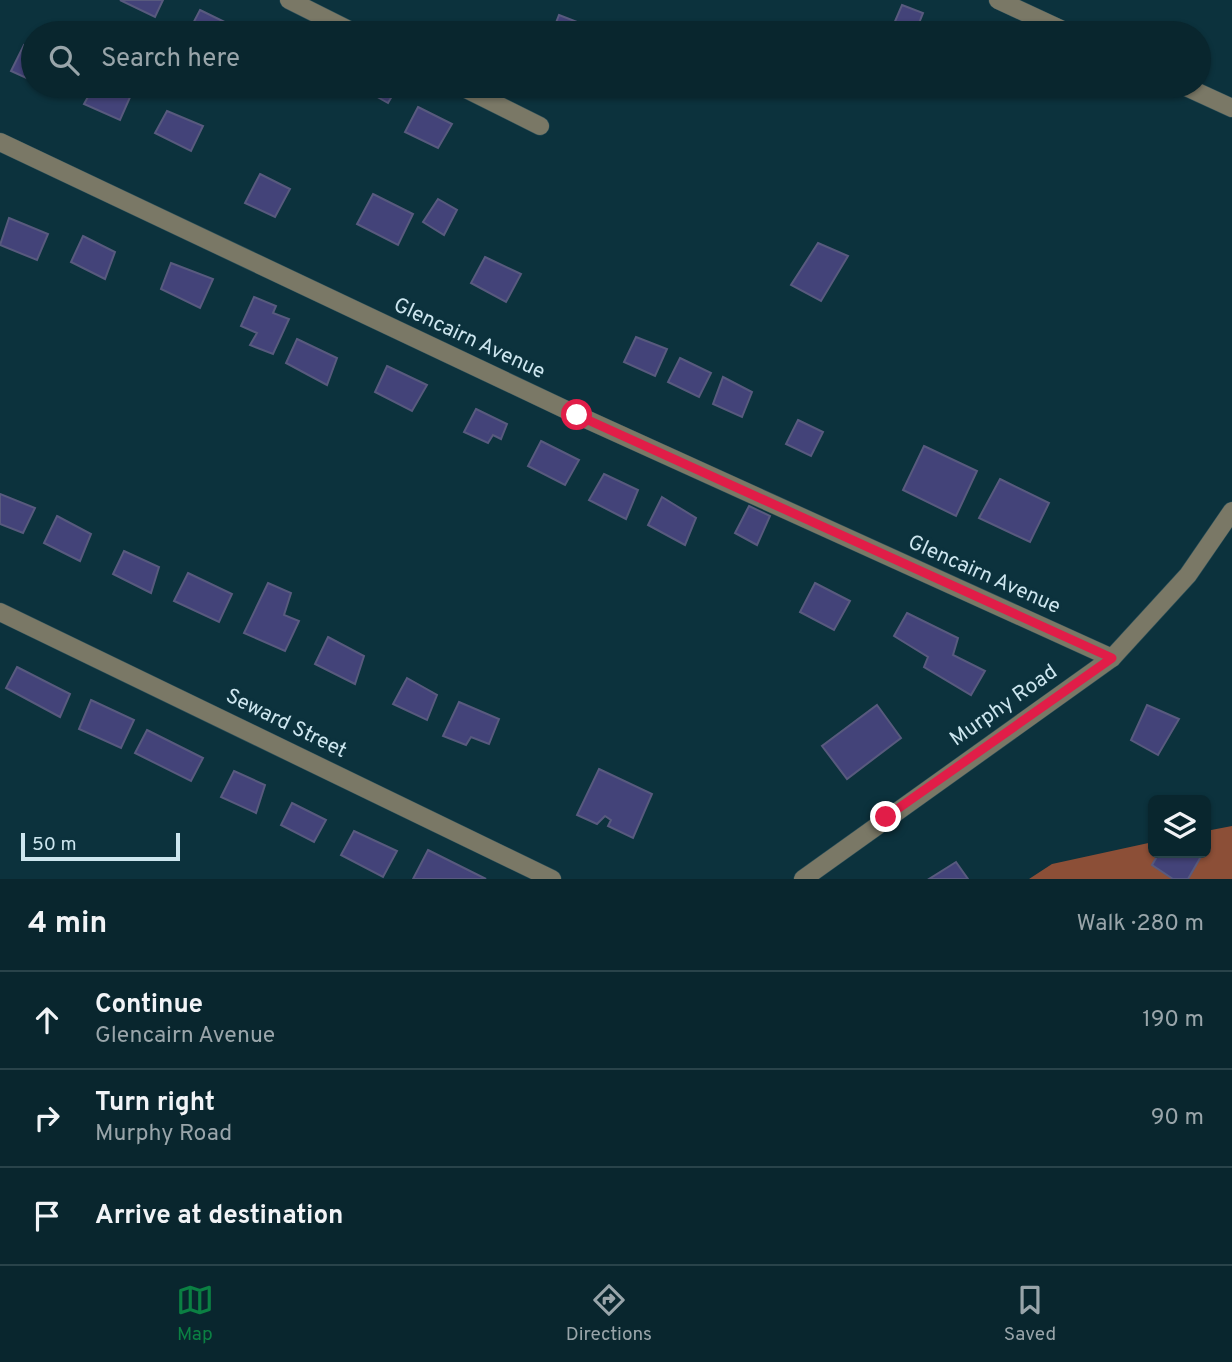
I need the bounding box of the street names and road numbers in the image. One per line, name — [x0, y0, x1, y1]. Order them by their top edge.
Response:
street label: Glencairn Avenue — [389, 292, 549, 386]
street label: Glencairn Avenue — [903, 529, 1065, 621]
street label: Murphy Road — [945, 659, 1063, 753]
street label: Seward Street — [221, 683, 351, 765]

